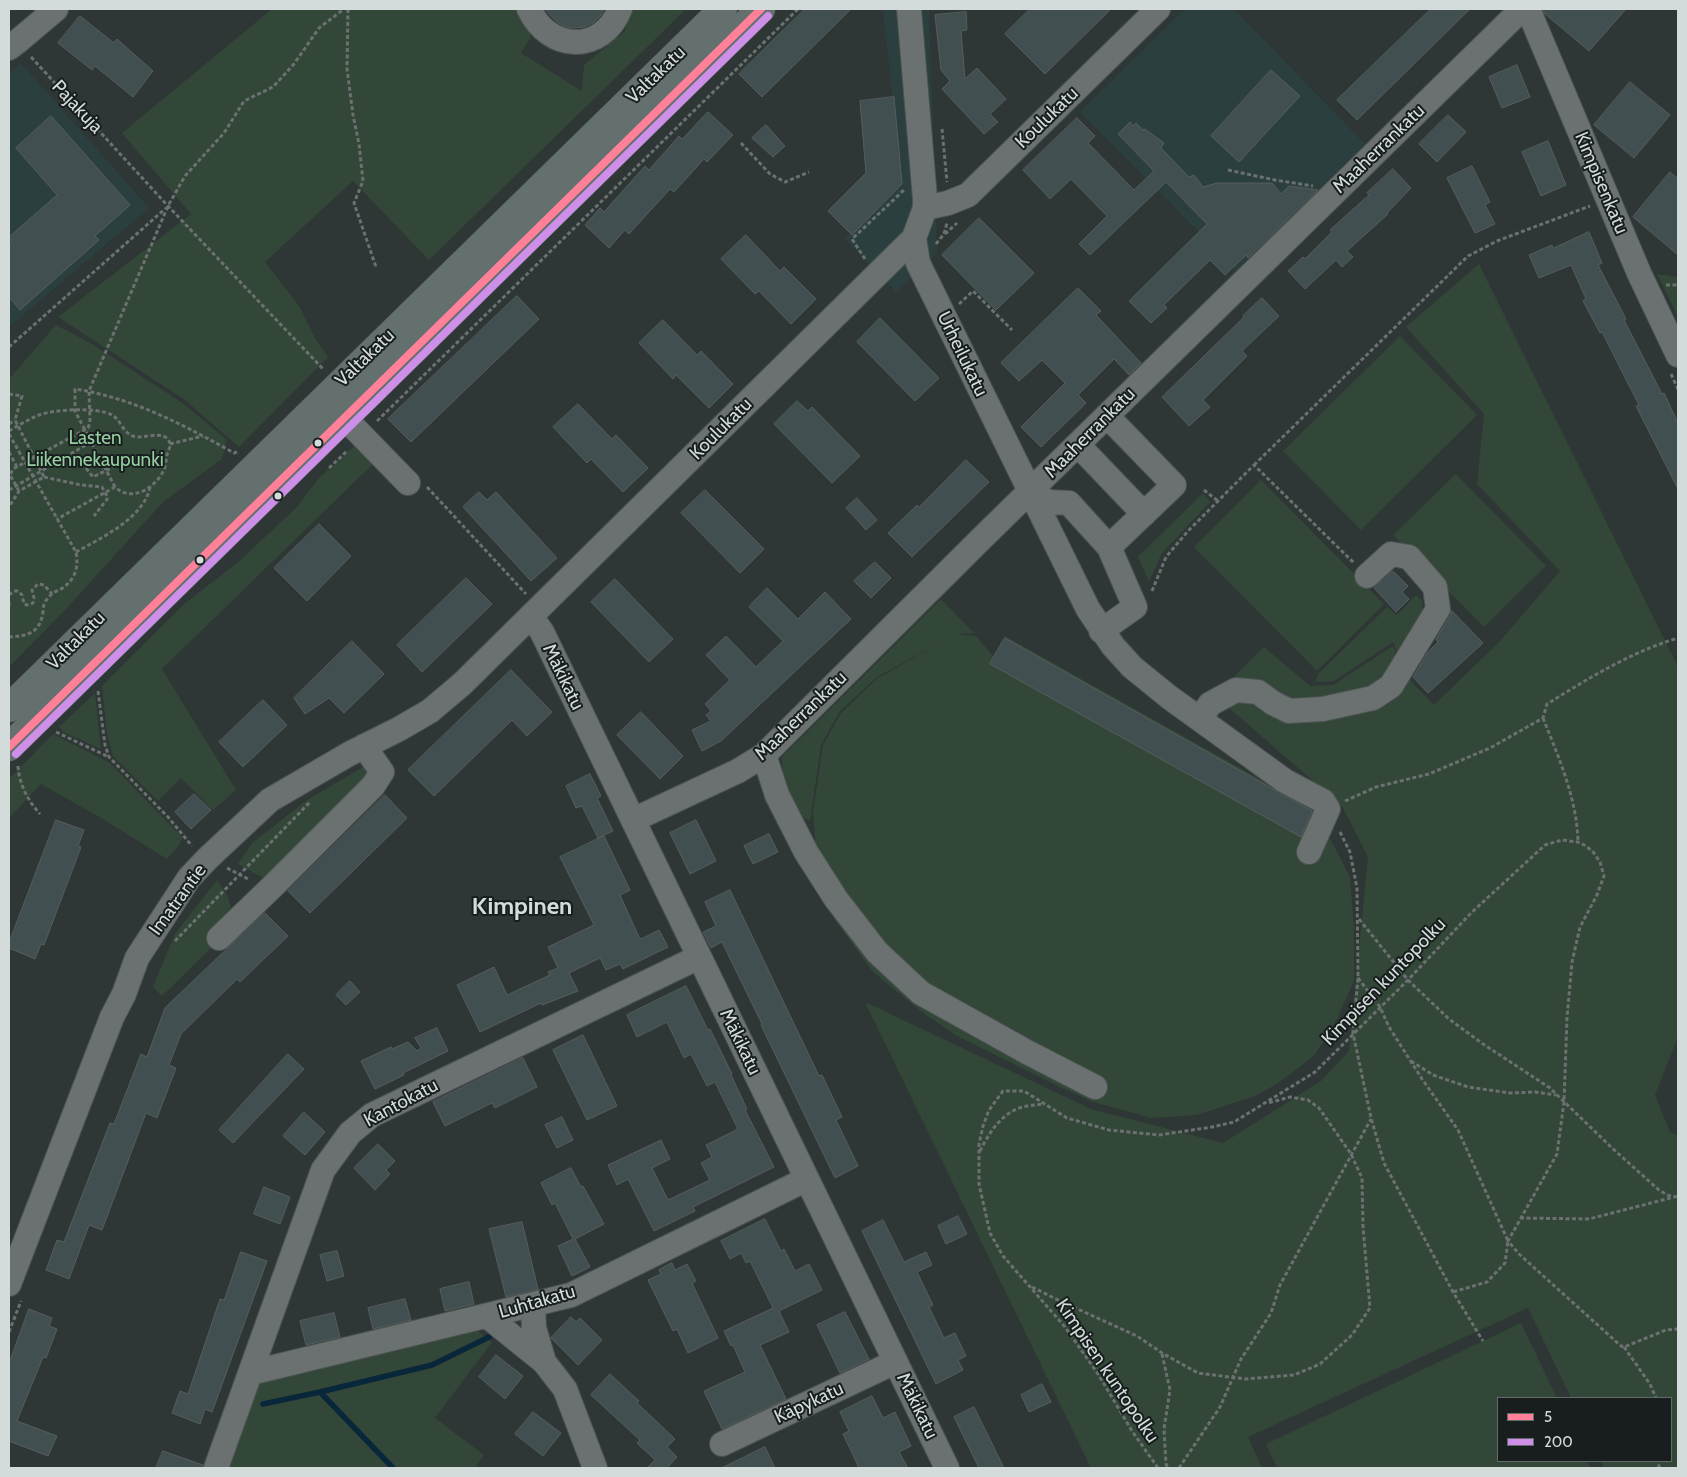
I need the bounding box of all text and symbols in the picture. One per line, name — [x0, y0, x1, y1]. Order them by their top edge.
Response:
street label: Valtakatu — [622, 41, 690, 109]
street label: Pajakuja — [47, 76, 107, 138]
street label: Koulukatu — [1011, 82, 1083, 154]
street label: Maaherrankatu — [1328, 100, 1430, 198]
street label: Kimpisenkatu — [1569, 129, 1633, 237]
street label: Urheilukatu — [932, 308, 992, 400]
street label: Valtakatu — [331, 324, 399, 392]
street label: Maaherrankatu — [1040, 383, 1140, 483]
street label: Koulukatu — [685, 393, 757, 465]
park label: Lasten Liikennekaupunki — [26, 427, 164, 471]
unlabelled marker — [313, 438, 323, 448]
unlabelled marker — [273, 491, 283, 501]
unlabelled marker — [195, 555, 205, 565]
street label: Valtakatu — [42, 607, 110, 675]
street label: Mäkikatu — [537, 640, 589, 714]
street label: Maaherrankatu — [750, 667, 852, 765]
street label: Imatrantie — [145, 860, 211, 940]
district label: Kimpinen — [472, 893, 572, 921]
street label: Kimpisen kuntopolku — [1317, 913, 1451, 1051]
street label: Mäkikatu — [714, 1005, 766, 1079]
street label: Kantokatu — [360, 1074, 442, 1132]
street label: Luhtakatu — [496, 1280, 578, 1324]
street label: Kimpisen kuntopolku — [1050, 1295, 1164, 1447]
street label: Mäkikatu — [891, 1369, 943, 1443]
street label: Käpykatu — [771, 1377, 847, 1429]
legend — [1497, 1397, 1672, 1462]
text: 5 — [1544, 1408, 1552, 1426]
text: 200 — [1544, 1433, 1573, 1451]

